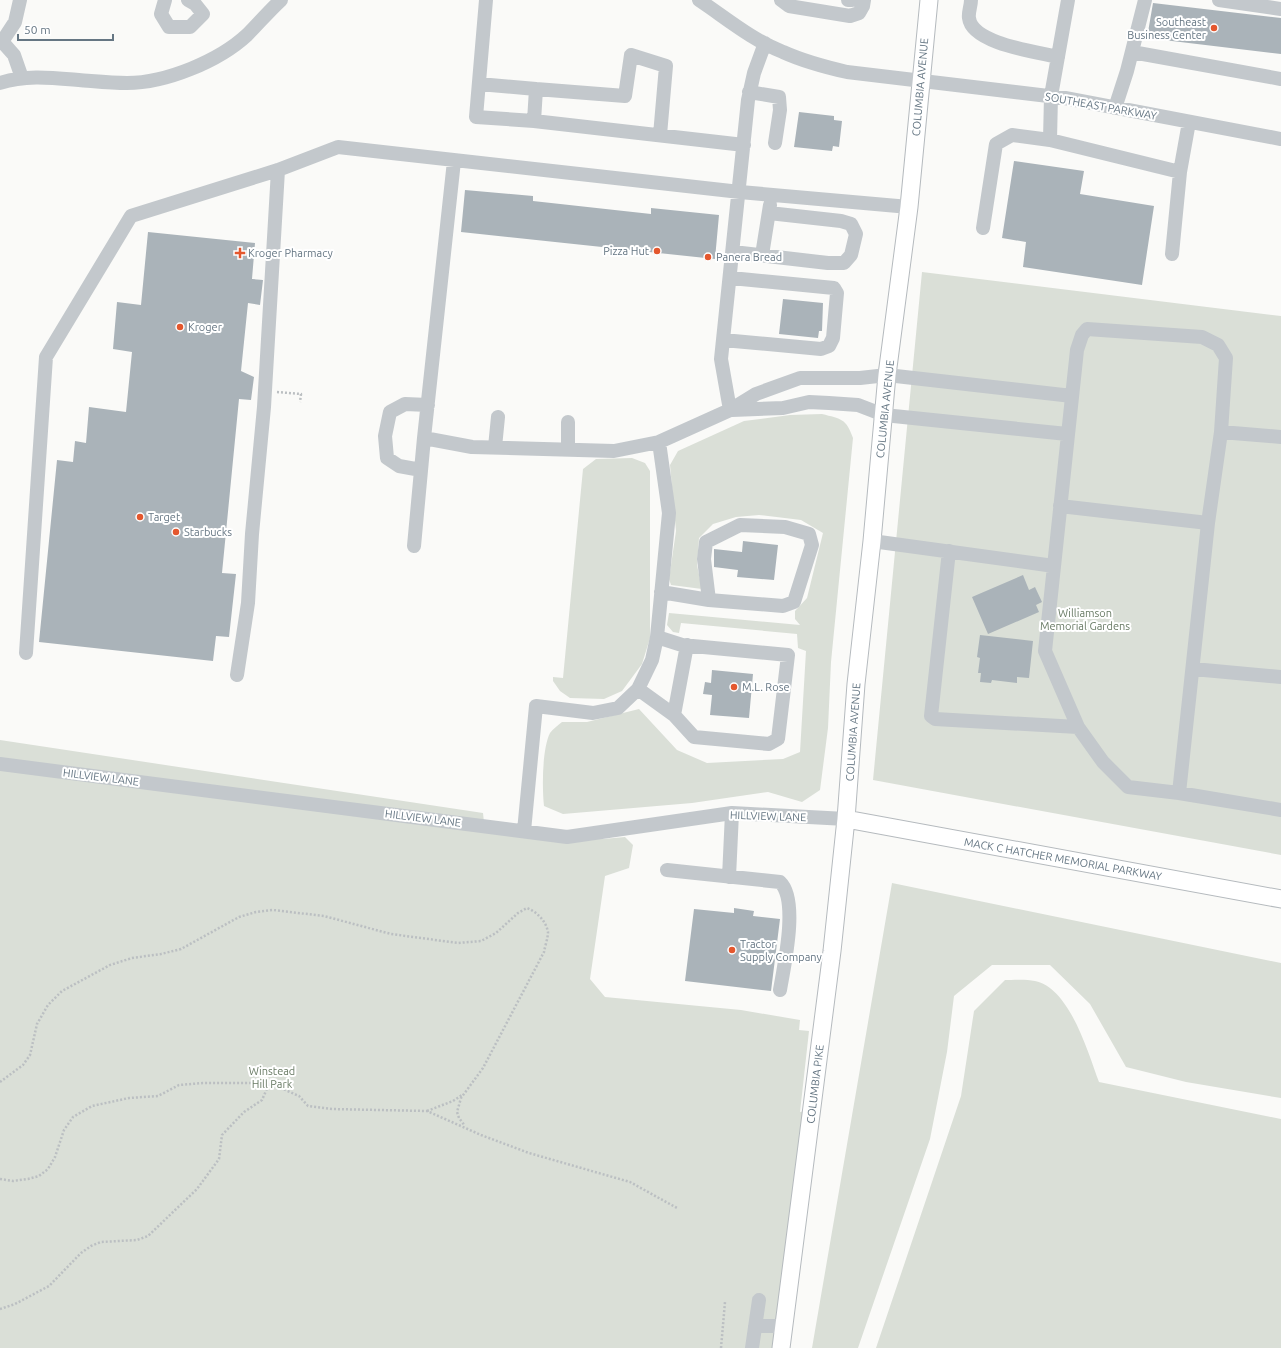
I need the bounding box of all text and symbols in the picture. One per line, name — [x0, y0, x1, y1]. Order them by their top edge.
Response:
scale bar — [18, 16, 113, 42]
place label: Southeast Business Center — [1127, 16, 1207, 41]
text: 50 m — [24, 23, 51, 36]
marker: Southeast Business Center — [1209, 23, 1219, 33]
street label: COLUMBIA AVENUE — [910, 37, 930, 137]
street label: SOUTHEAST PARKWAY — [1044, 90, 1158, 122]
place label: Pizza Hut — [603, 245, 650, 257]
marker: Pizza Hut — [652, 246, 662, 256]
place label: Kroger Pharmacy — [248, 247, 333, 259]
marker: Kroger Pharmacy — [235, 248, 245, 258]
place label: Panera Bread — [716, 251, 782, 263]
marker: Panera Bread — [703, 252, 713, 262]
place label: Kroger — [188, 321, 223, 333]
marker: Kroger — [175, 322, 185, 332]
street label: COLUMBIA AVENUE — [874, 359, 896, 459]
place label: Target — [148, 511, 181, 523]
marker: Target — [135, 512, 145, 522]
place label: Starbucks — [184, 526, 232, 538]
marker: Starbucks — [171, 527, 181, 537]
park label: Williamson Memorial Gardens — [1040, 607, 1130, 632]
place label: M.L. Rose — [742, 681, 789, 693]
marker: M.L. Rose — [729, 682, 739, 692]
street label: COLUMBIA AVENUE — [844, 682, 862, 782]
street label: HILLVIEW LANE — [62, 766, 140, 788]
street label: HILLVIEW LANE — [384, 807, 462, 829]
street label: HILLVIEW LANE — [730, 809, 806, 823]
street label: MACK C HATCHER MEMORIAL PARKWAY — [963, 836, 1163, 882]
place label: Tractor Supply Company — [740, 938, 823, 963]
marker: Tractor Supply Company — [727, 945, 737, 955]
street label: COLUMBIA PIKE — [804, 1044, 826, 1124]
park label: Winstead Hill Park — [249, 1065, 295, 1090]

